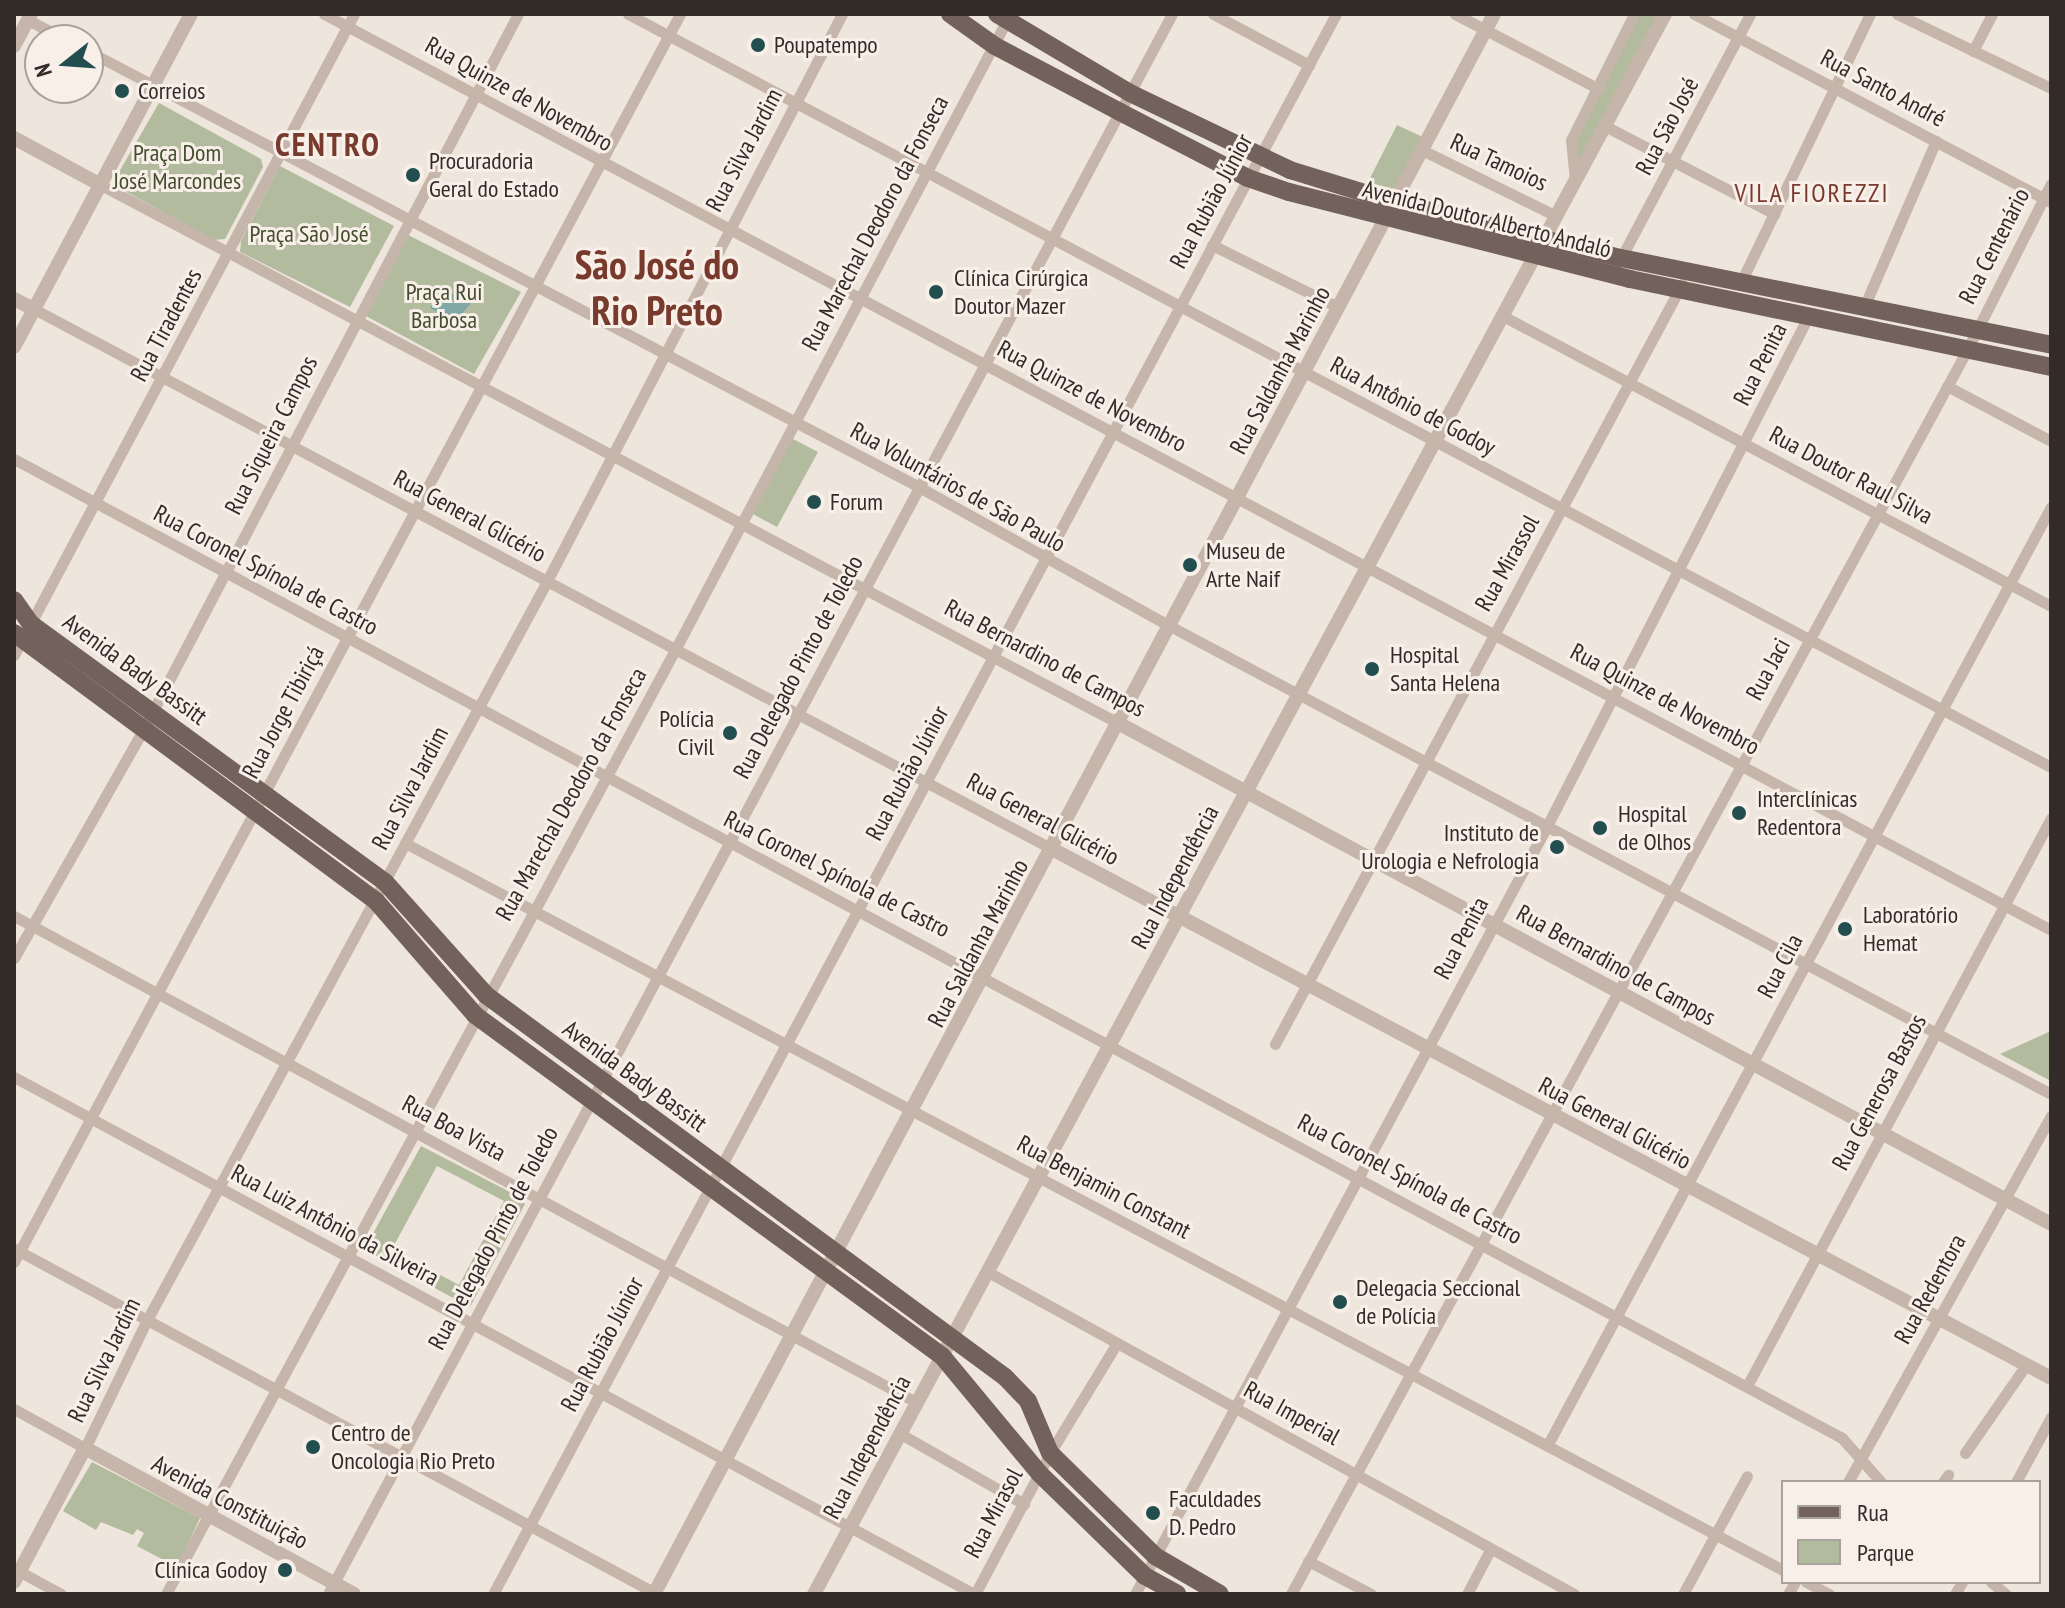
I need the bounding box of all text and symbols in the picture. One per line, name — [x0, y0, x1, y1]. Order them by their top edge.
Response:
north arrow — [24, 24, 104, 104]
street label: Rua Quinze de Novembro — [420, 31, 618, 157]
place label: Poupatempo — [774, 31, 878, 59]
marker: Poupatempo — [749, 36, 767, 54]
street label: Rua Santo André — [1815, 43, 1951, 133]
text: N — [28, 61, 58, 80]
street label: Rua São José — [1629, 72, 1705, 180]
place label: Correios — [138, 77, 205, 105]
marker: Correios — [113, 82, 131, 100]
street label: Rua Silva Jardim — [700, 84, 788, 216]
street label: Rua Marechal Deodoro da Fonseca — [795, 91, 955, 355]
district label: CENTRO — [275, 125, 381, 163]
street label: Rua Tamoios — [1446, 127, 1552, 197]
street label: Rua Rubião Júnior — [1164, 129, 1258, 273]
park label: Praça Dom José Marcondes — [113, 139, 241, 195]
place label: Procuradoria Geral do Estado — [429, 147, 559, 203]
marker: Procuradoria Geral do Estado — [404, 166, 422, 184]
street label: Avenida Doutor Alberto Andaló — [1359, 174, 1615, 264]
district label: VILA FIOREZZI — [1734, 177, 1890, 209]
street label: Rua Centenário — [1953, 183, 2035, 309]
park label: Praça São José — [249, 220, 369, 248]
district label: São José do Rio Preto — [575, 240, 739, 334]
street label: Rua Tiradentes — [124, 263, 208, 387]
place label: Clínica Cirúrgica Doutor Mazer — [954, 264, 1088, 320]
park label: Praça Rui Barbosa — [406, 278, 482, 334]
marker: Clínica Cirúrgica Doutor Mazer — [925, 281, 947, 303]
street label: Rua Saldanha Marinho — [1224, 281, 1336, 459]
street label: Rua Penita — [1727, 318, 1793, 410]
street label: Rua Quinze de Novembro — [993, 334, 1191, 458]
street label: Rua Antônio de Godoy — [1325, 350, 1501, 462]
street label: Rua Siqueira Campos — [219, 351, 323, 519]
street label: Rua Voluntários de São Paulo — [845, 416, 1071, 558]
street label: Rua Doutor Raul Silva — [1764, 420, 1938, 530]
street label: Rua General Glicério — [389, 464, 551, 568]
place label: Forum — [830, 488, 883, 516]
marker: Forum — [805, 493, 823, 511]
street label: Rua Coronel Spínola de Castro — [149, 499, 383, 641]
street label: Rua Mirassol — [1469, 510, 1545, 616]
place label: Museu de Arte Naif — [1206, 537, 1286, 593]
street label: Rua Delegado Pinto de Toledo — [727, 550, 869, 784]
marker: Museu de Arte Naif — [1181, 556, 1199, 574]
street label: Rua Bernardino de Campos — [940, 593, 1150, 723]
street label: Avenida Bady Bassitt — [57, 607, 213, 731]
street label: Rua Jaci — [1740, 633, 1796, 705]
street label: Rua Quinze de Novembro — [1566, 637, 1764, 761]
street label: Rua Jorge Tibiriçá — [236, 641, 330, 783]
place label: Hospital Santa Helena — [1390, 641, 1500, 697]
marker: Hospital Santa Helena — [1361, 658, 1383, 680]
street label: Rua Marechal Deodoro da Fonseca — [489, 663, 653, 925]
street label: Rua Rubião Júnior — [860, 701, 954, 845]
place label: Polícia Civil — [659, 705, 714, 761]
street label: Rua Silva Jardim — [366, 722, 454, 854]
marker: Polícia Civil — [721, 724, 739, 742]
street label: Rua General Glicério — [962, 767, 1124, 871]
place label: Interclínicas Redentora — [1757, 785, 1857, 841]
street label: Rua Independência — [1125, 800, 1225, 954]
place label: Hospital de Olhos — [1618, 800, 1691, 856]
marker: Interclínicas Redentora — [1728, 802, 1750, 824]
street label: Rua Coronel Spínola de Castro — [719, 804, 955, 944]
marker: Hospital de Olhos — [1589, 817, 1611, 839]
place label: Instituto de Urologia e Nefrologia — [1361, 819, 1539, 875]
marker: Instituto de Urologia e Nefrologia — [1546, 836, 1568, 858]
street label: Rua Saldanha Marinho — [922, 854, 1034, 1032]
street label: Rua Penita — [1427, 892, 1495, 984]
street label: Rua Bernardino de Campos — [1512, 898, 1720, 1032]
place label: Laboratório Hemat — [1863, 901, 1958, 957]
marker: Laboratório Hemat — [1834, 918, 1856, 940]
street label: Rua Cila — [1751, 929, 1809, 1003]
street label: Rua Generosa Bastos — [1826, 1009, 1932, 1175]
street label: Avenida Bady Bassitt — [557, 1014, 713, 1138]
street label: Rua General Glicério — [1534, 1071, 1696, 1175]
street label: Rua Boa Vista — [397, 1089, 511, 1167]
street label: Rua Coronel Spínola de Castro — [1293, 1108, 1527, 1250]
street label: Rua Delegado Pinto de Toledo — [422, 1121, 564, 1355]
street label: Rua Benjamin Constant — [1012, 1129, 1196, 1245]
street label: Rua Luiz Antônio da Silveira — [226, 1158, 444, 1292]
street label: Rua Redentora — [1888, 1229, 1972, 1349]
street label: Rua Rubião Júnior — [555, 1272, 649, 1416]
place label: Delegacia Seccional de Polícia — [1356, 1274, 1520, 1330]
street label: Rua Silva Jardim — [61, 1293, 147, 1427]
marker: Delegacia Seccional de Polícia — [1331, 1293, 1349, 1311]
street label: Rua Independência — [817, 1370, 917, 1524]
street label: Rua Imperial — [1239, 1375, 1345, 1451]
place label: Centro de Oncologia Rio Preto — [331, 1419, 495, 1475]
marker: Centro de Oncologia Rio Preto — [302, 1436, 324, 1458]
street label: Avenida Constituição — [147, 1449, 313, 1555]
street label: Rua Mirasol — [957, 1463, 1029, 1563]
legend — [1781, 1480, 2041, 1584]
place label: Faculdades D. Pedro — [1169, 1485, 1261, 1541]
text: Rua — [1857, 1497, 1889, 1528]
marker: Faculdades D. Pedro — [1144, 1504, 1162, 1522]
text: Parque — [1857, 1537, 1914, 1568]
place label: Clínica Godoy — [155, 1556, 267, 1584]
marker: Clínica Godoy — [274, 1559, 296, 1581]

